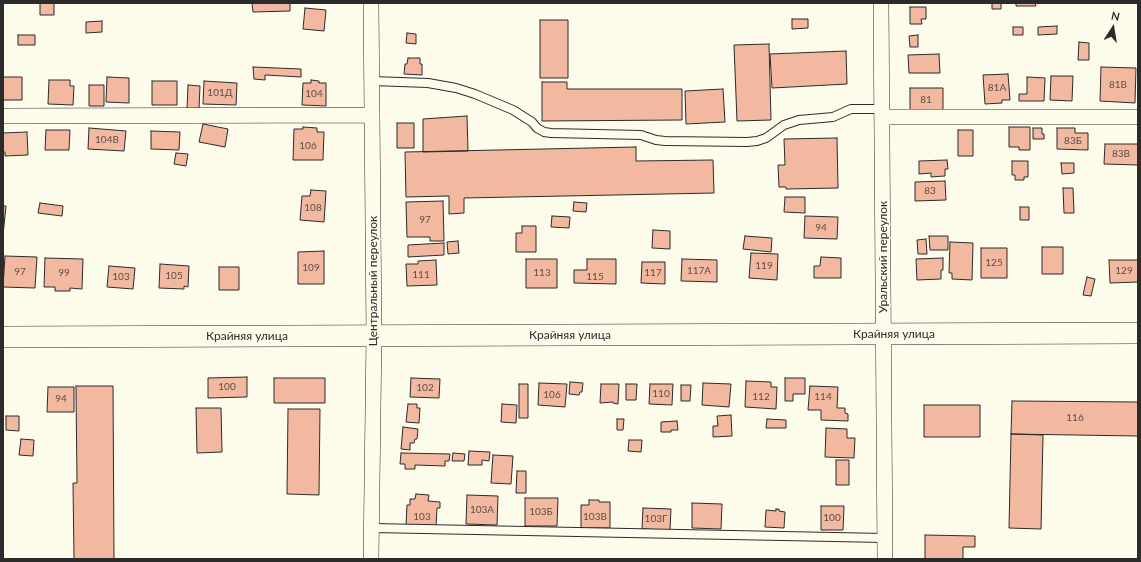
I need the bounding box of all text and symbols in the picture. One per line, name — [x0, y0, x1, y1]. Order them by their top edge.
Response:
north arrow — [1093, 8, 1133, 48]
text: N — [1110, 9, 1121, 23]
house number: 81В — [1109, 79, 1127, 91]
house number: 81А — [988, 82, 1006, 94]
house number: 101Д — [207, 87, 233, 99]
house number: 104 — [305, 88, 323, 100]
house number: 81 — [920, 94, 932, 106]
house number: 104В — [95, 134, 119, 146]
house number: 83Б — [1064, 135, 1082, 147]
house number: 106 — [299, 140, 317, 152]
house number: 83В — [1112, 148, 1130, 160]
house number: 83 — [924, 185, 936, 197]
street label: Уральский переулок — [876, 201, 890, 313]
house number: 108 — [304, 202, 322, 214]
house number: 97 — [419, 214, 431, 226]
street label: Центральный переулок — [366, 216, 380, 346]
house number: 94 — [815, 222, 827, 234]
house number: 125 — [985, 257, 1003, 269]
house number: 119 — [755, 260, 773, 272]
house number: 109 — [302, 262, 320, 274]
house number: 117А — [687, 265, 711, 277]
house number: 129 — [1115, 265, 1133, 277]
house number: 97 — [14, 266, 26, 278]
house number: 99 — [58, 267, 70, 279]
house number: 113 — [533, 267, 551, 279]
house number: 117 — [644, 267, 662, 279]
house number: 111 — [412, 269, 430, 281]
house number: 105 — [165, 270, 183, 282]
house number: 103 — [112, 271, 130, 283]
house number: 115 — [586, 271, 604, 283]
street label: Крайняя улица — [853, 327, 935, 341]
street label: Крайняя улица — [529, 328, 611, 342]
street label: Крайняя улица — [206, 329, 288, 343]
house number: 100 — [218, 381, 236, 393]
house number: 102 — [416, 382, 434, 394]
house number: 110 — [652, 388, 670, 400]
house number: 106 — [543, 389, 561, 401]
house number: 112 — [752, 391, 770, 403]
house number: 114 — [814, 391, 832, 403]
house number: 94 — [55, 393, 67, 405]
house number: 116 — [1066, 412, 1084, 424]
house number: 103А — [470, 504, 494, 516]
house number: 103Б — [529, 506, 553, 518]
house number: 103 — [413, 511, 431, 523]
house number: 103В — [583, 511, 607, 523]
house number: 100 — [823, 512, 841, 524]
house number: 103Г — [645, 513, 667, 525]

